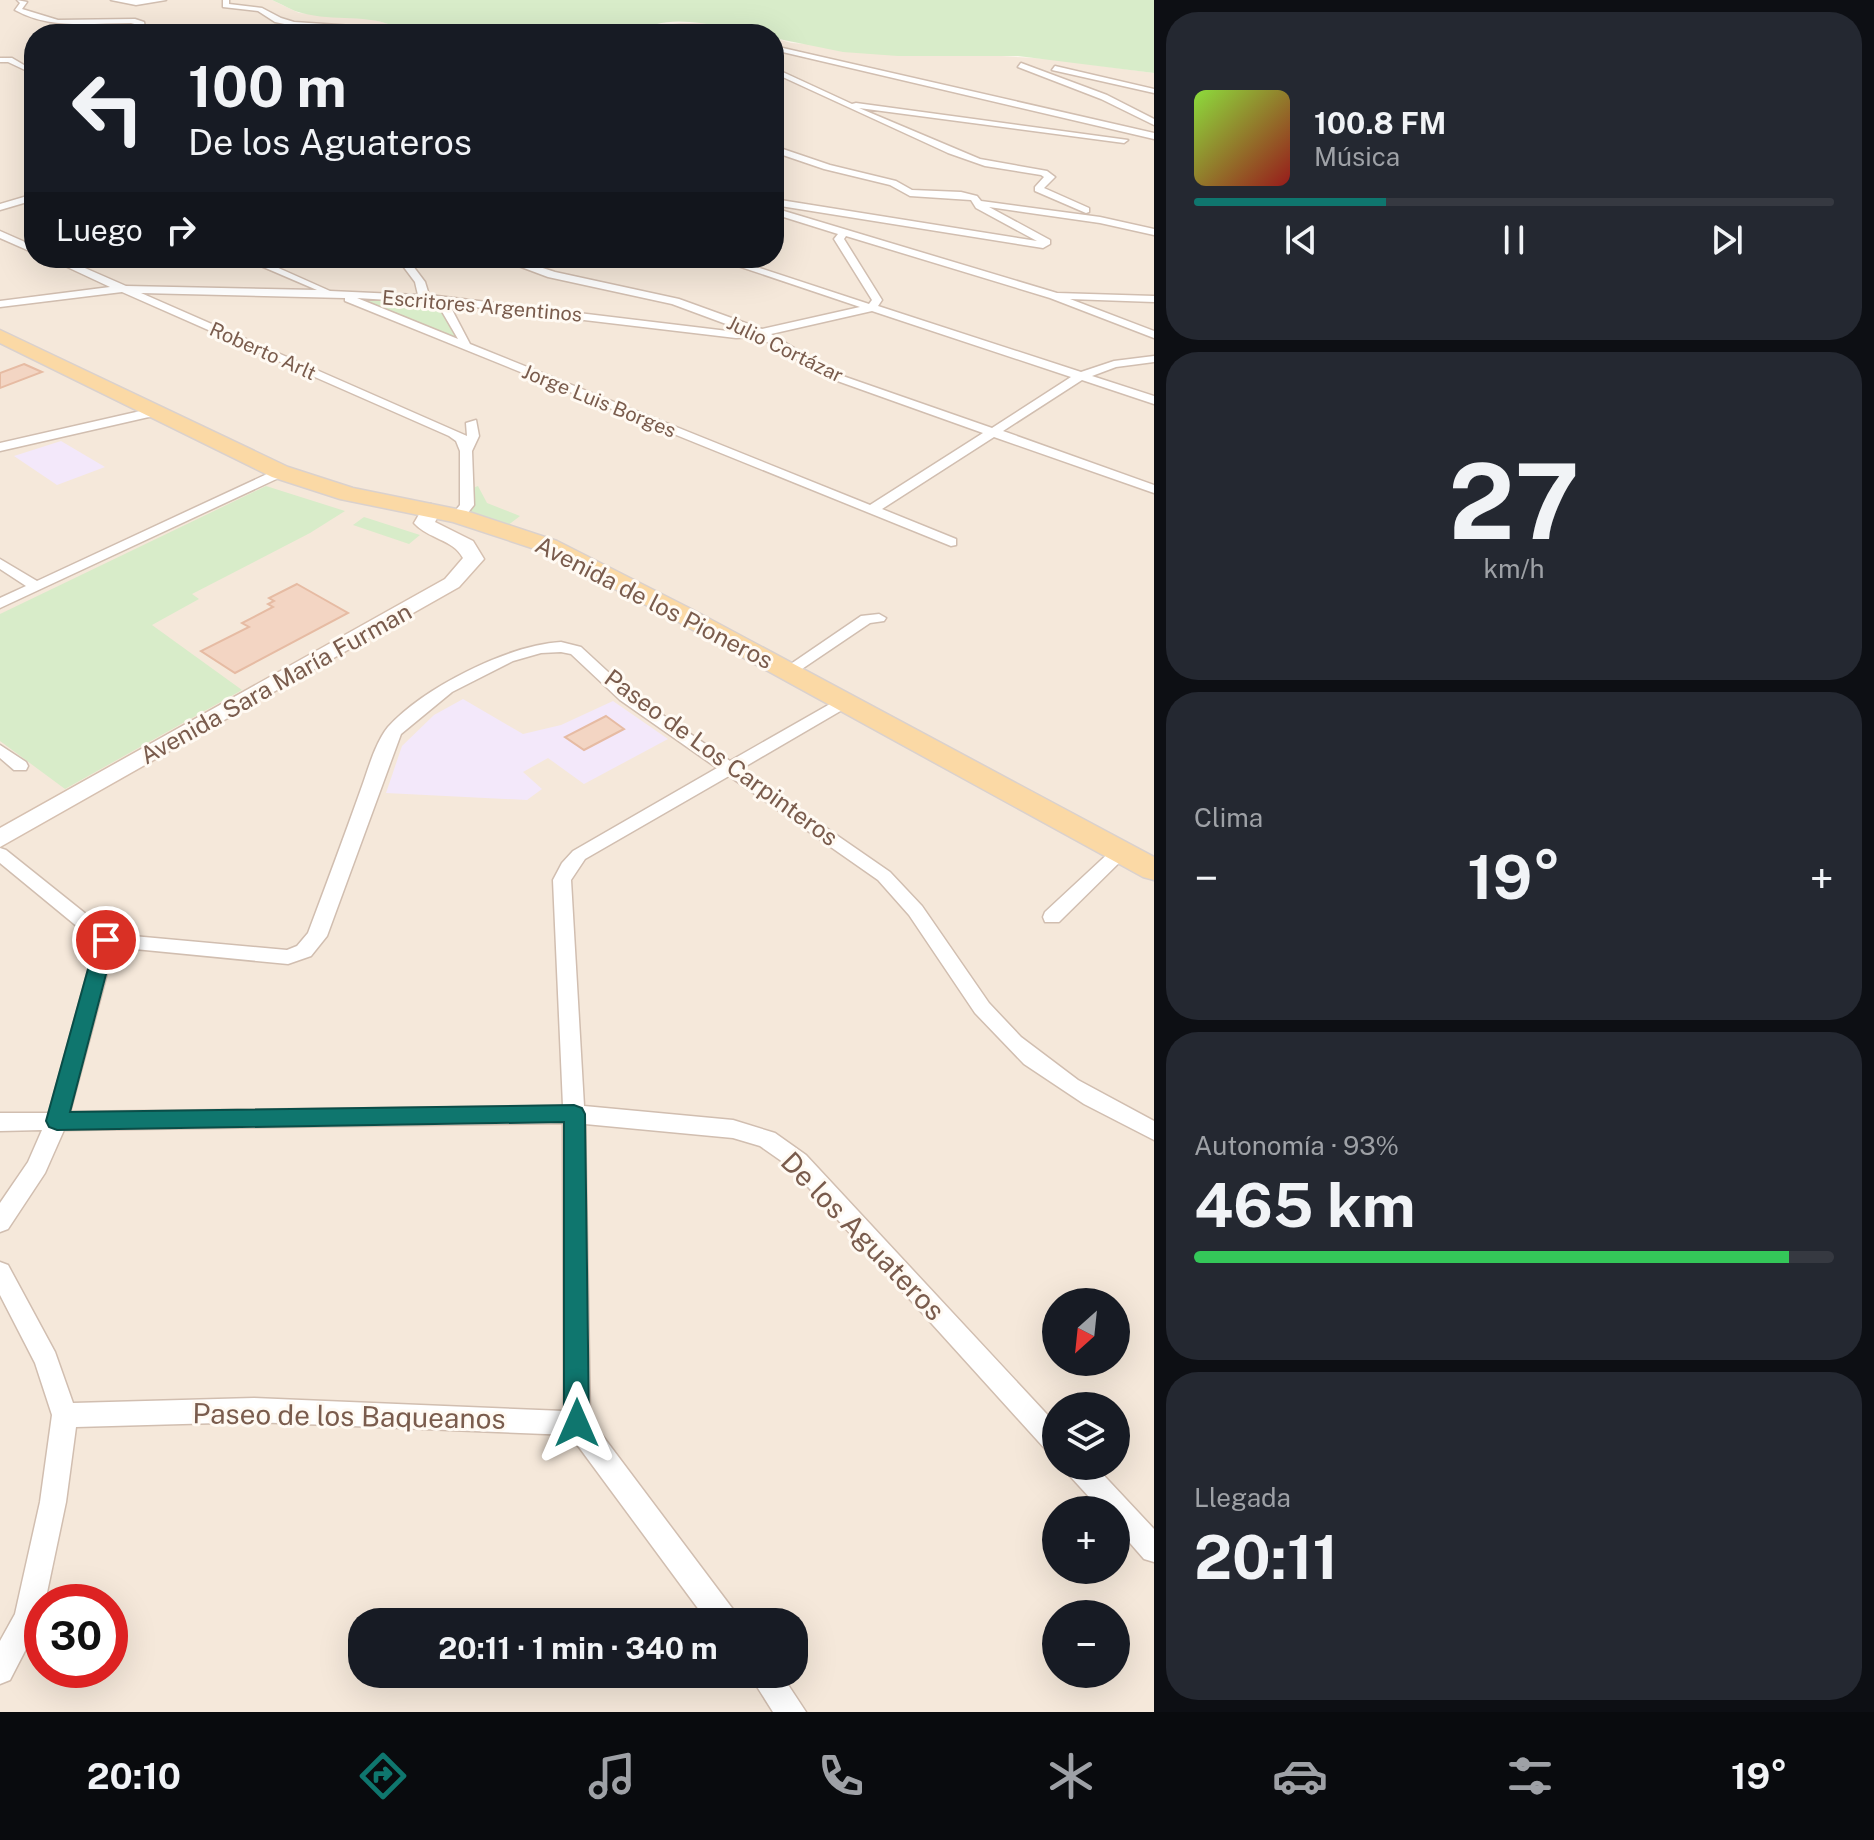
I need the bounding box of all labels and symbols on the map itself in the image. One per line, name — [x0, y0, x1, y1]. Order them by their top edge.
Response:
street label: Escritores Argentinos — [381, 285, 583, 327]
street label: Julio Cortázar — [723, 311, 847, 388]
street label: Roberto Arlt — [206, 317, 320, 385]
street label: Jorge Luis Borges — [519, 359, 679, 443]
street label: Avenida de los Pioneros — [531, 530, 778, 674]
street label: Avenida Sara María Furman — [135, 597, 416, 769]
street label: Paseo de Los Carpinteros — [600, 663, 844, 851]
pin — [72, 906, 140, 974]
street label: De los Aguateros — [775, 1145, 952, 1327]
north arrow — [1042, 1288, 1130, 1376]
position arrow — [535, 1381, 619, 1465]
street label: Paseo de los Baqueanos — [192, 1396, 506, 1435]
speed limit sign: 30 — [24, 1584, 128, 1688]

